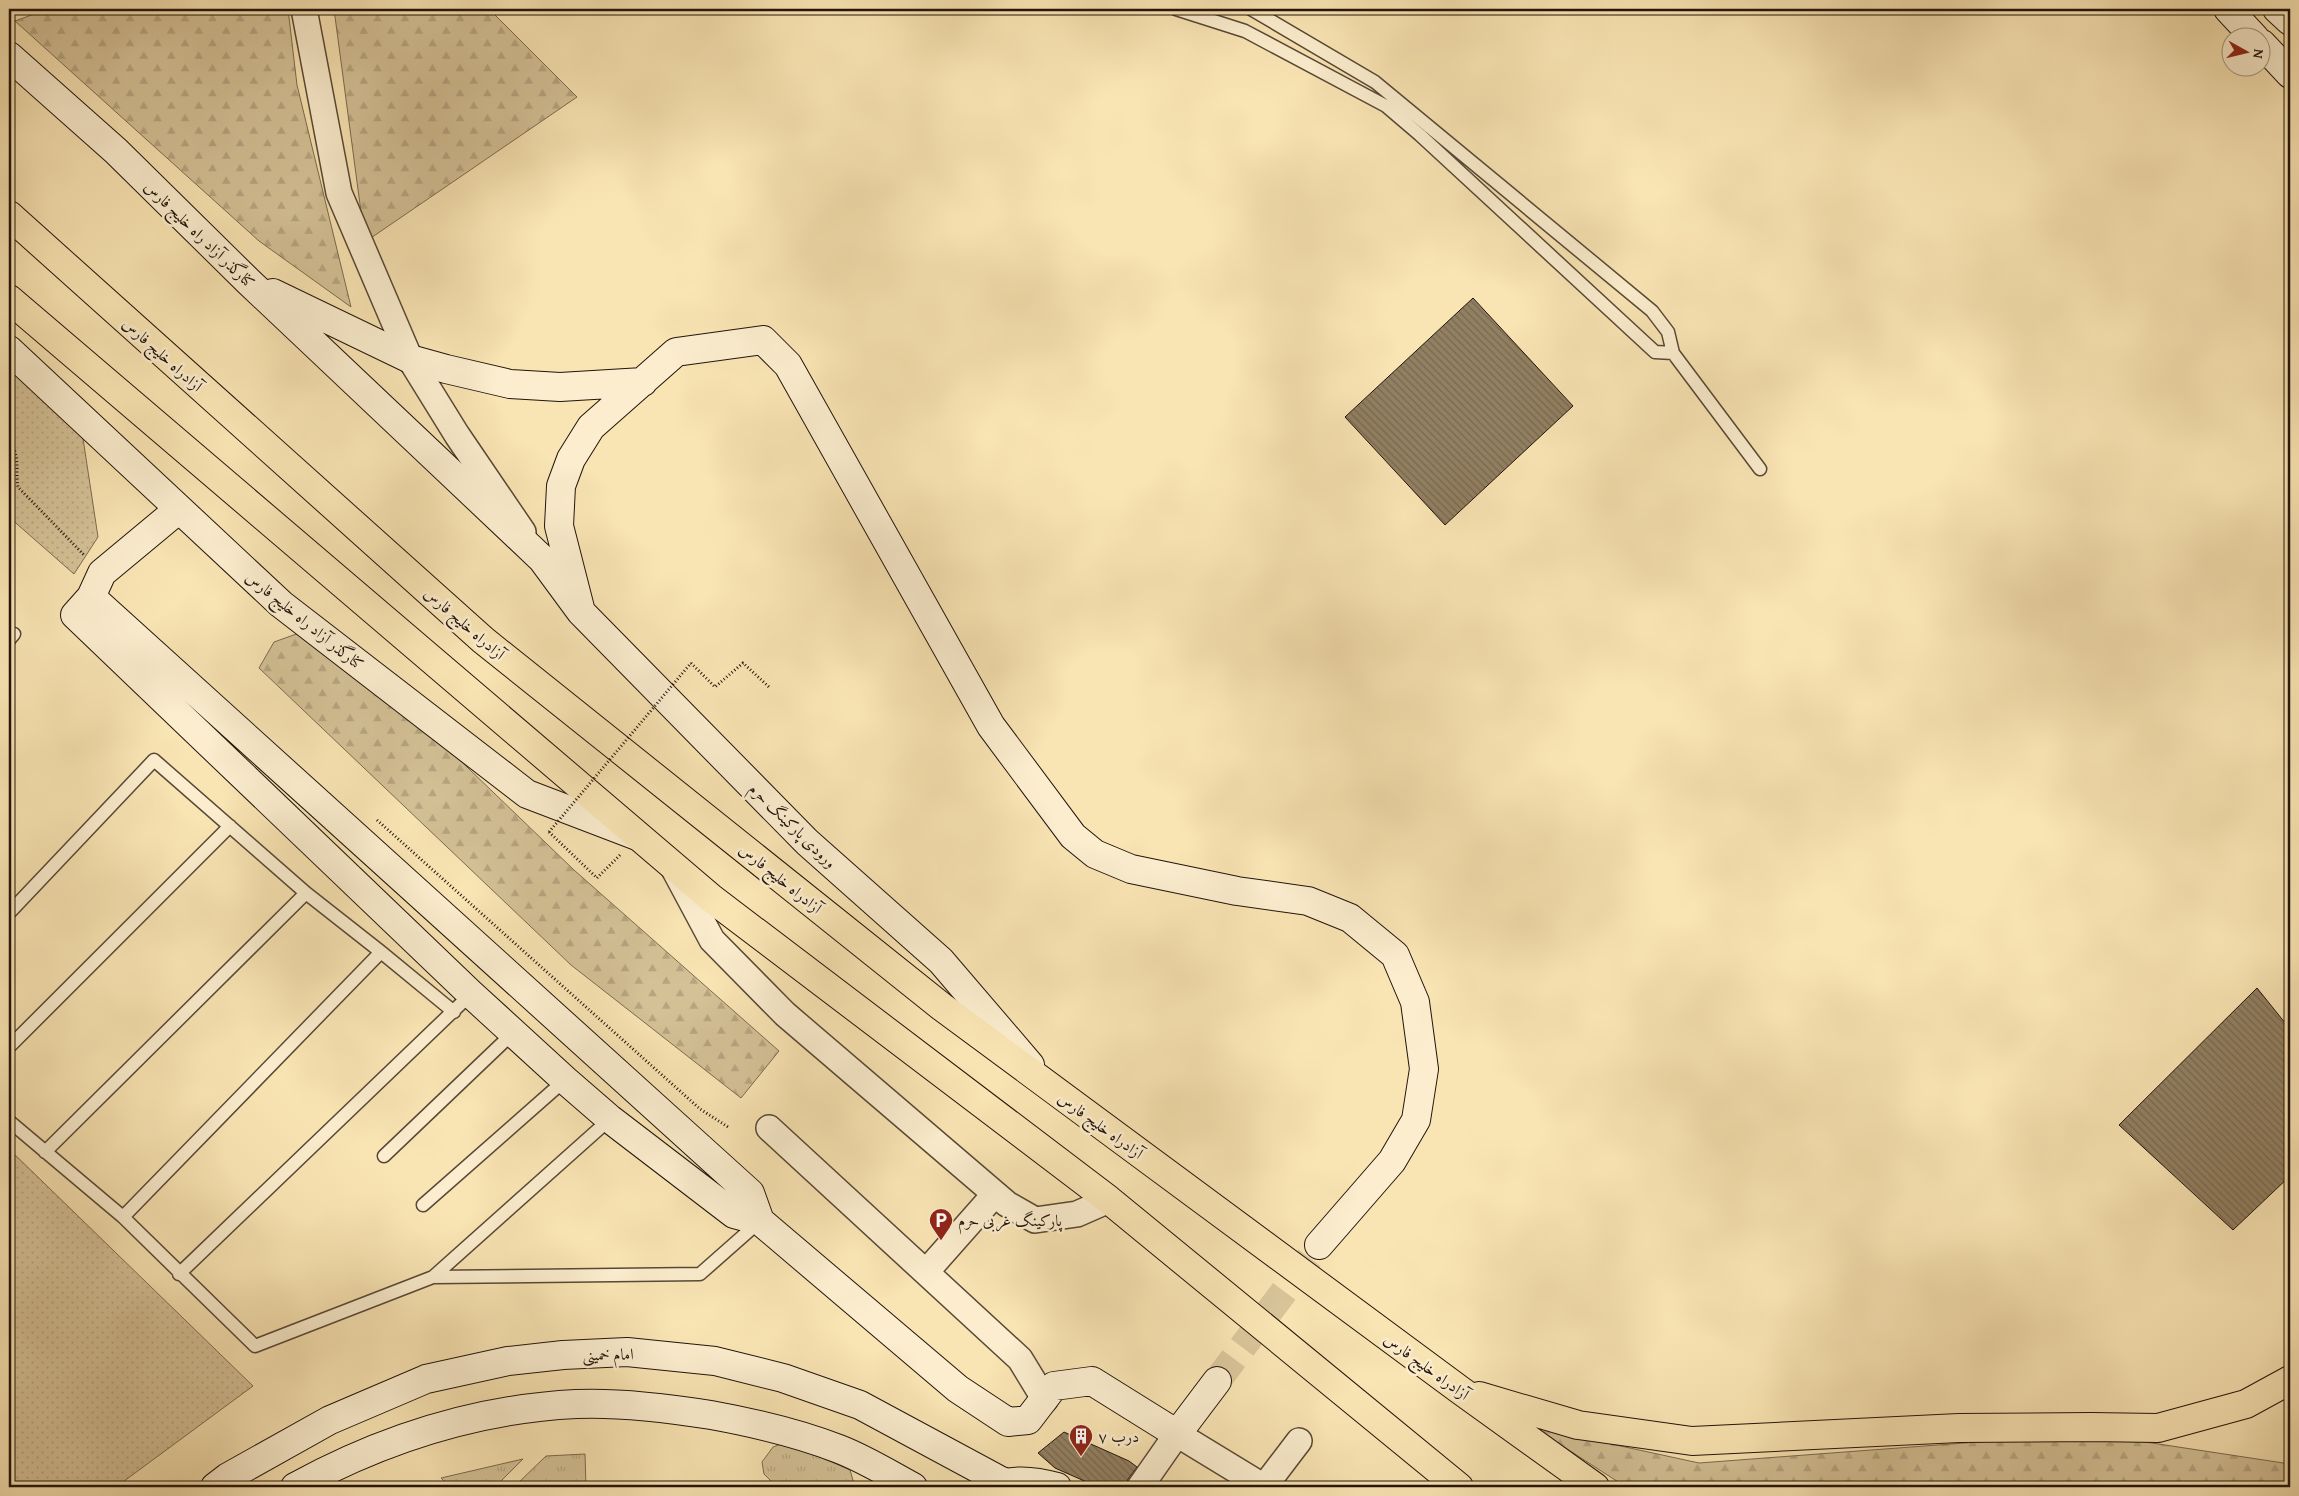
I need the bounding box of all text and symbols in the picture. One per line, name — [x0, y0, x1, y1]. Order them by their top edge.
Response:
north arrow — [2222, 28, 2272, 78]
text: N — [2248, 48, 2269, 60]
street label: کنارگذر آزاد راه خلیج فارس — [137, 175, 261, 296]
street label: آزادراه خلیج فارس — [115, 311, 210, 400]
street label: کنارگذر آزاد راه خلیج فارس — [239, 565, 369, 678]
street label: آزادراه خلیج فارس — [417, 581, 512, 668]
street label: ورودی پارکینگ حرم — [742, 777, 842, 875]
street label: آزادراه خلیج فارس — [732, 837, 829, 922]
street label: آزادراه خلیج فارس — [1051, 1086, 1150, 1168]
parking icon: پارکینگ غربی حرم — [928, 1207, 954, 1241]
place label: پارکینگ غربی حرم — [958, 1208, 1063, 1235]
street label: آزادراه خلیج فارس — [1377, 1327, 1476, 1409]
street label: امام خمینی — [582, 1342, 634, 1369]
building icon: درب ۷ — [1068, 1423, 1094, 1457]
place label: درب ۷ — [1098, 1424, 1139, 1448]

